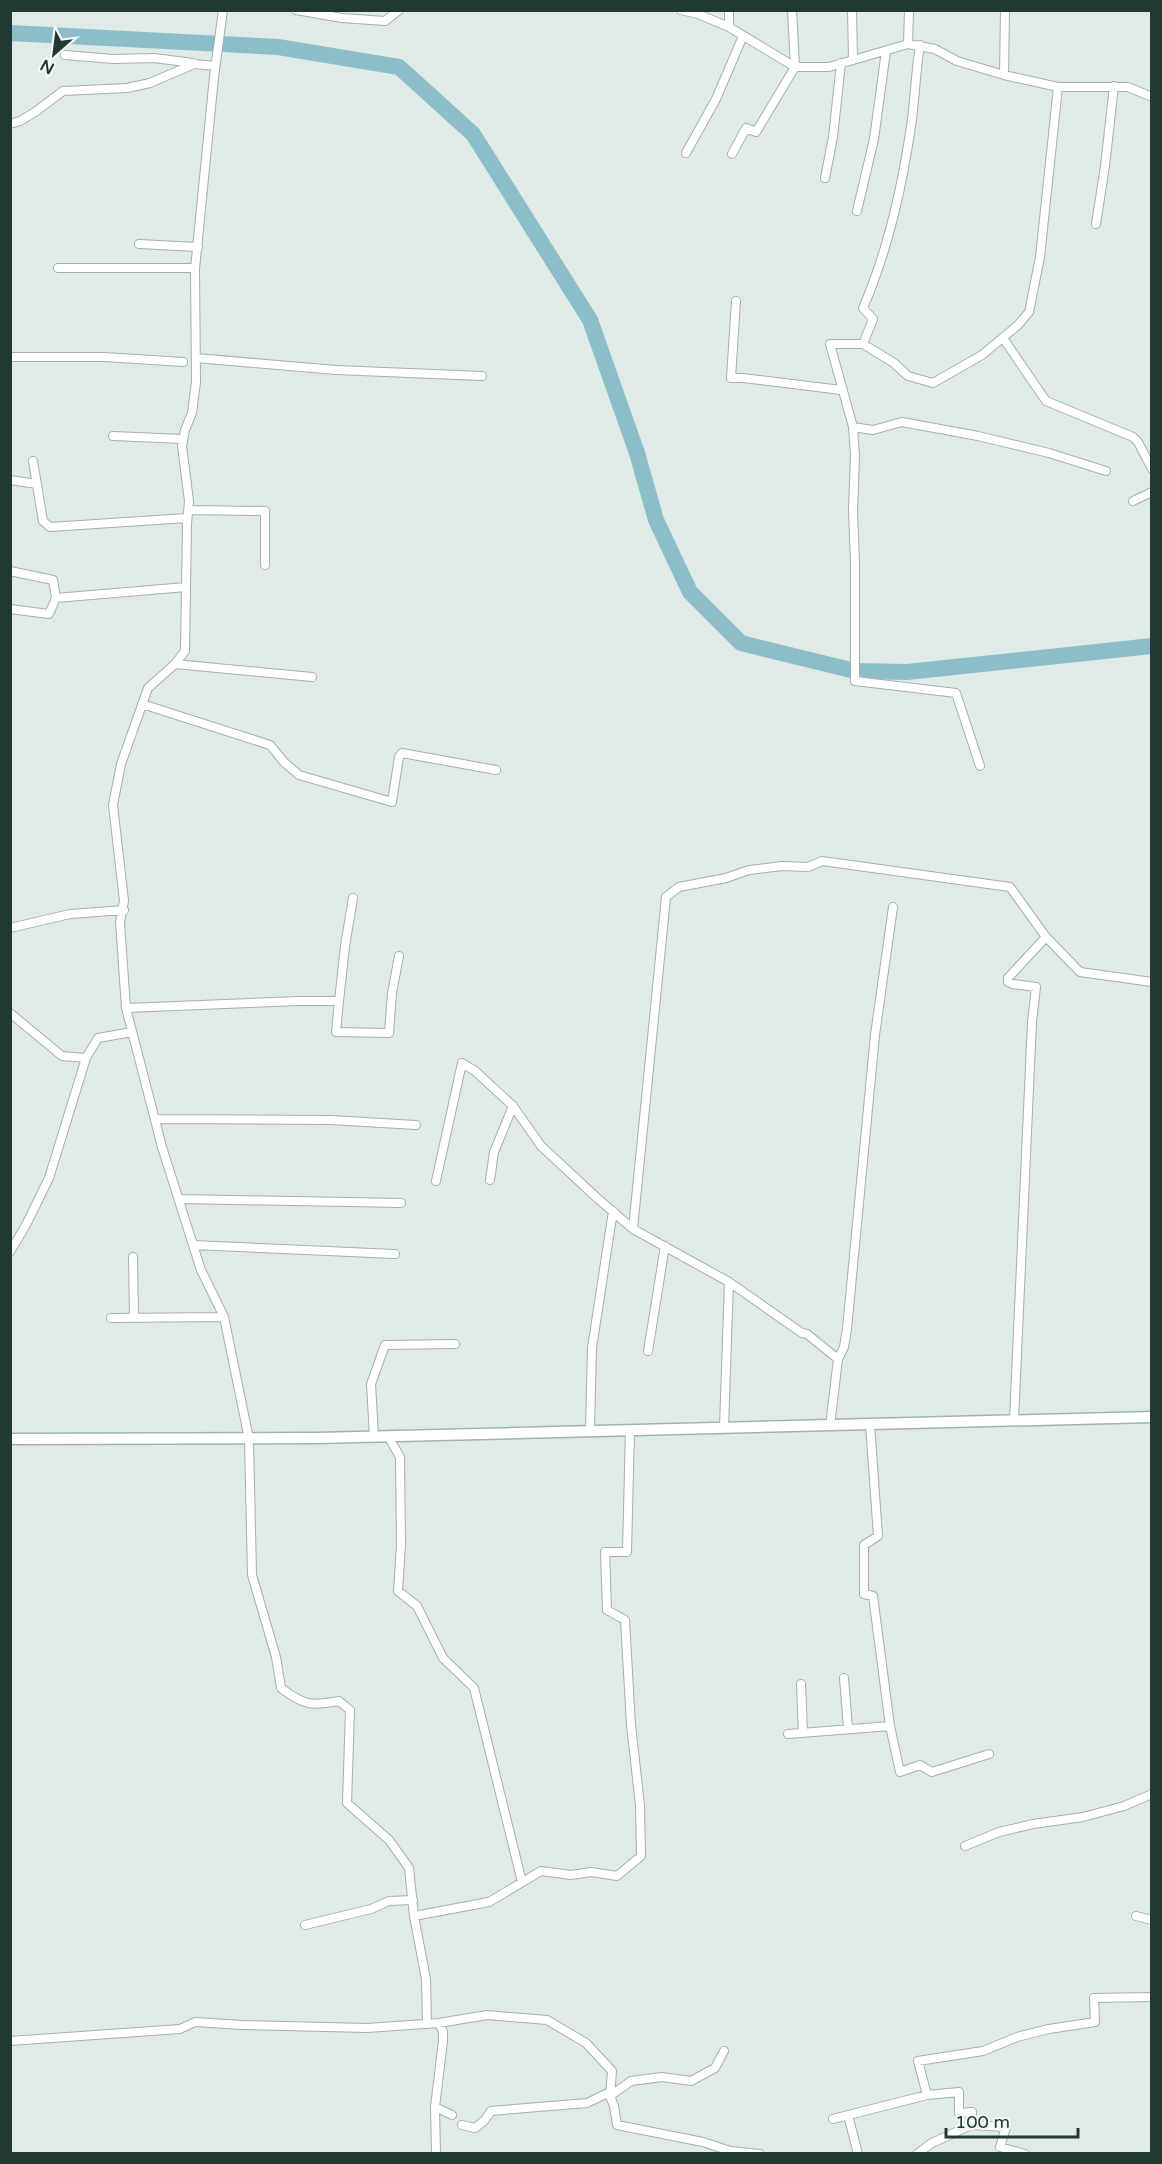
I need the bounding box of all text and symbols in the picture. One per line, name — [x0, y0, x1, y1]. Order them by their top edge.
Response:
north arrow — [24, 24, 84, 84]
text: N — [37, 55, 58, 78]
scale bar — [946, 2101, 1078, 2139]
text: 100 m — [955, 2111, 1010, 2133]

